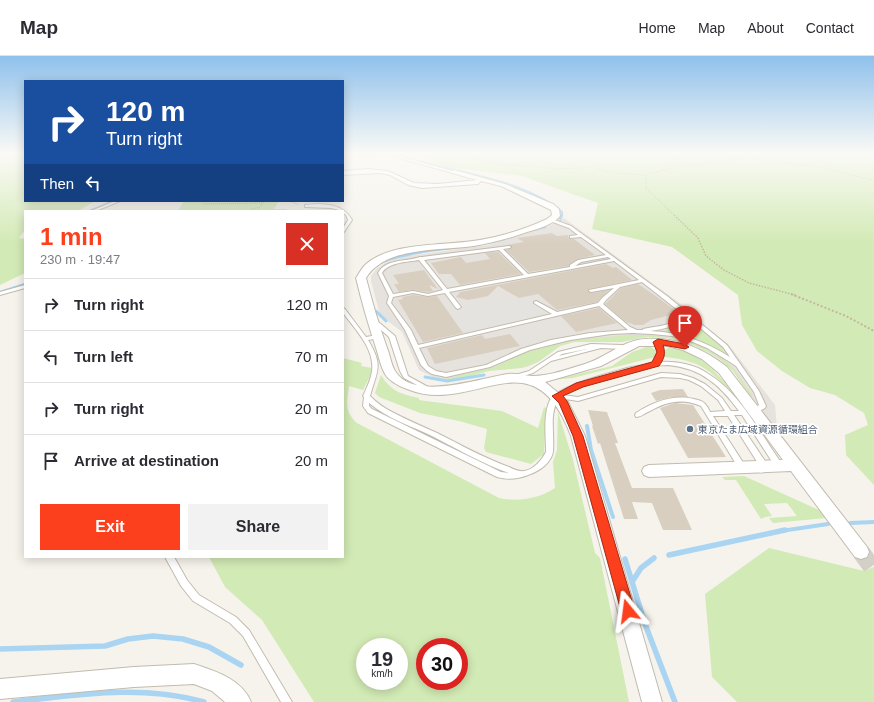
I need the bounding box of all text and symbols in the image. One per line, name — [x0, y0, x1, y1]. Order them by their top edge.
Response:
text: Map — [20, 17, 58, 38]
text: Home — [639, 20, 676, 36]
text: Map — [698, 20, 725, 36]
text: About — [747, 20, 784, 36]
text: Contact — [806, 20, 854, 36]
icon: right — [40, 96, 92, 148]
text: 120 m — [106, 96, 185, 127]
text: Turn right — [106, 129, 182, 149]
icon: left — [82, 172, 104, 194]
text: Then — [40, 175, 74, 192]
text: 1 min — [40, 223, 103, 250]
button: close — [286, 223, 328, 265]
text: 230 m · 19:47 — [40, 252, 120, 267]
icon: right — [40, 294, 62, 316]
text: Turn right — [74, 296, 144, 313]
text: 120 m — [286, 296, 328, 313]
pin — [668, 306, 702, 347]
icon: arrive — [674, 312, 696, 334]
icon: left — [40, 346, 62, 368]
text: Turn left — [74, 348, 133, 365]
text: 70 m — [295, 348, 328, 365]
icon: right — [40, 398, 62, 420]
text: Turn right — [74, 400, 144, 417]
text: 20 m — [295, 400, 328, 417]
marker: 東京たま広域資源循環組合 — [685, 424, 695, 434]
place label: 東京たま広域資源循環組合 — [698, 424, 818, 435]
icon: arrive — [40, 450, 62, 472]
text: Arrive at destination — [74, 452, 219, 469]
text: 20 m — [295, 452, 328, 469]
button: Exit — [40, 504, 180, 550]
button: Share — [188, 504, 328, 550]
position arrow — [607, 590, 649, 632]
speed limit sign: 30 — [416, 638, 468, 690]
text: 19 — [371, 648, 393, 670]
text: km/h — [371, 668, 393, 679]

